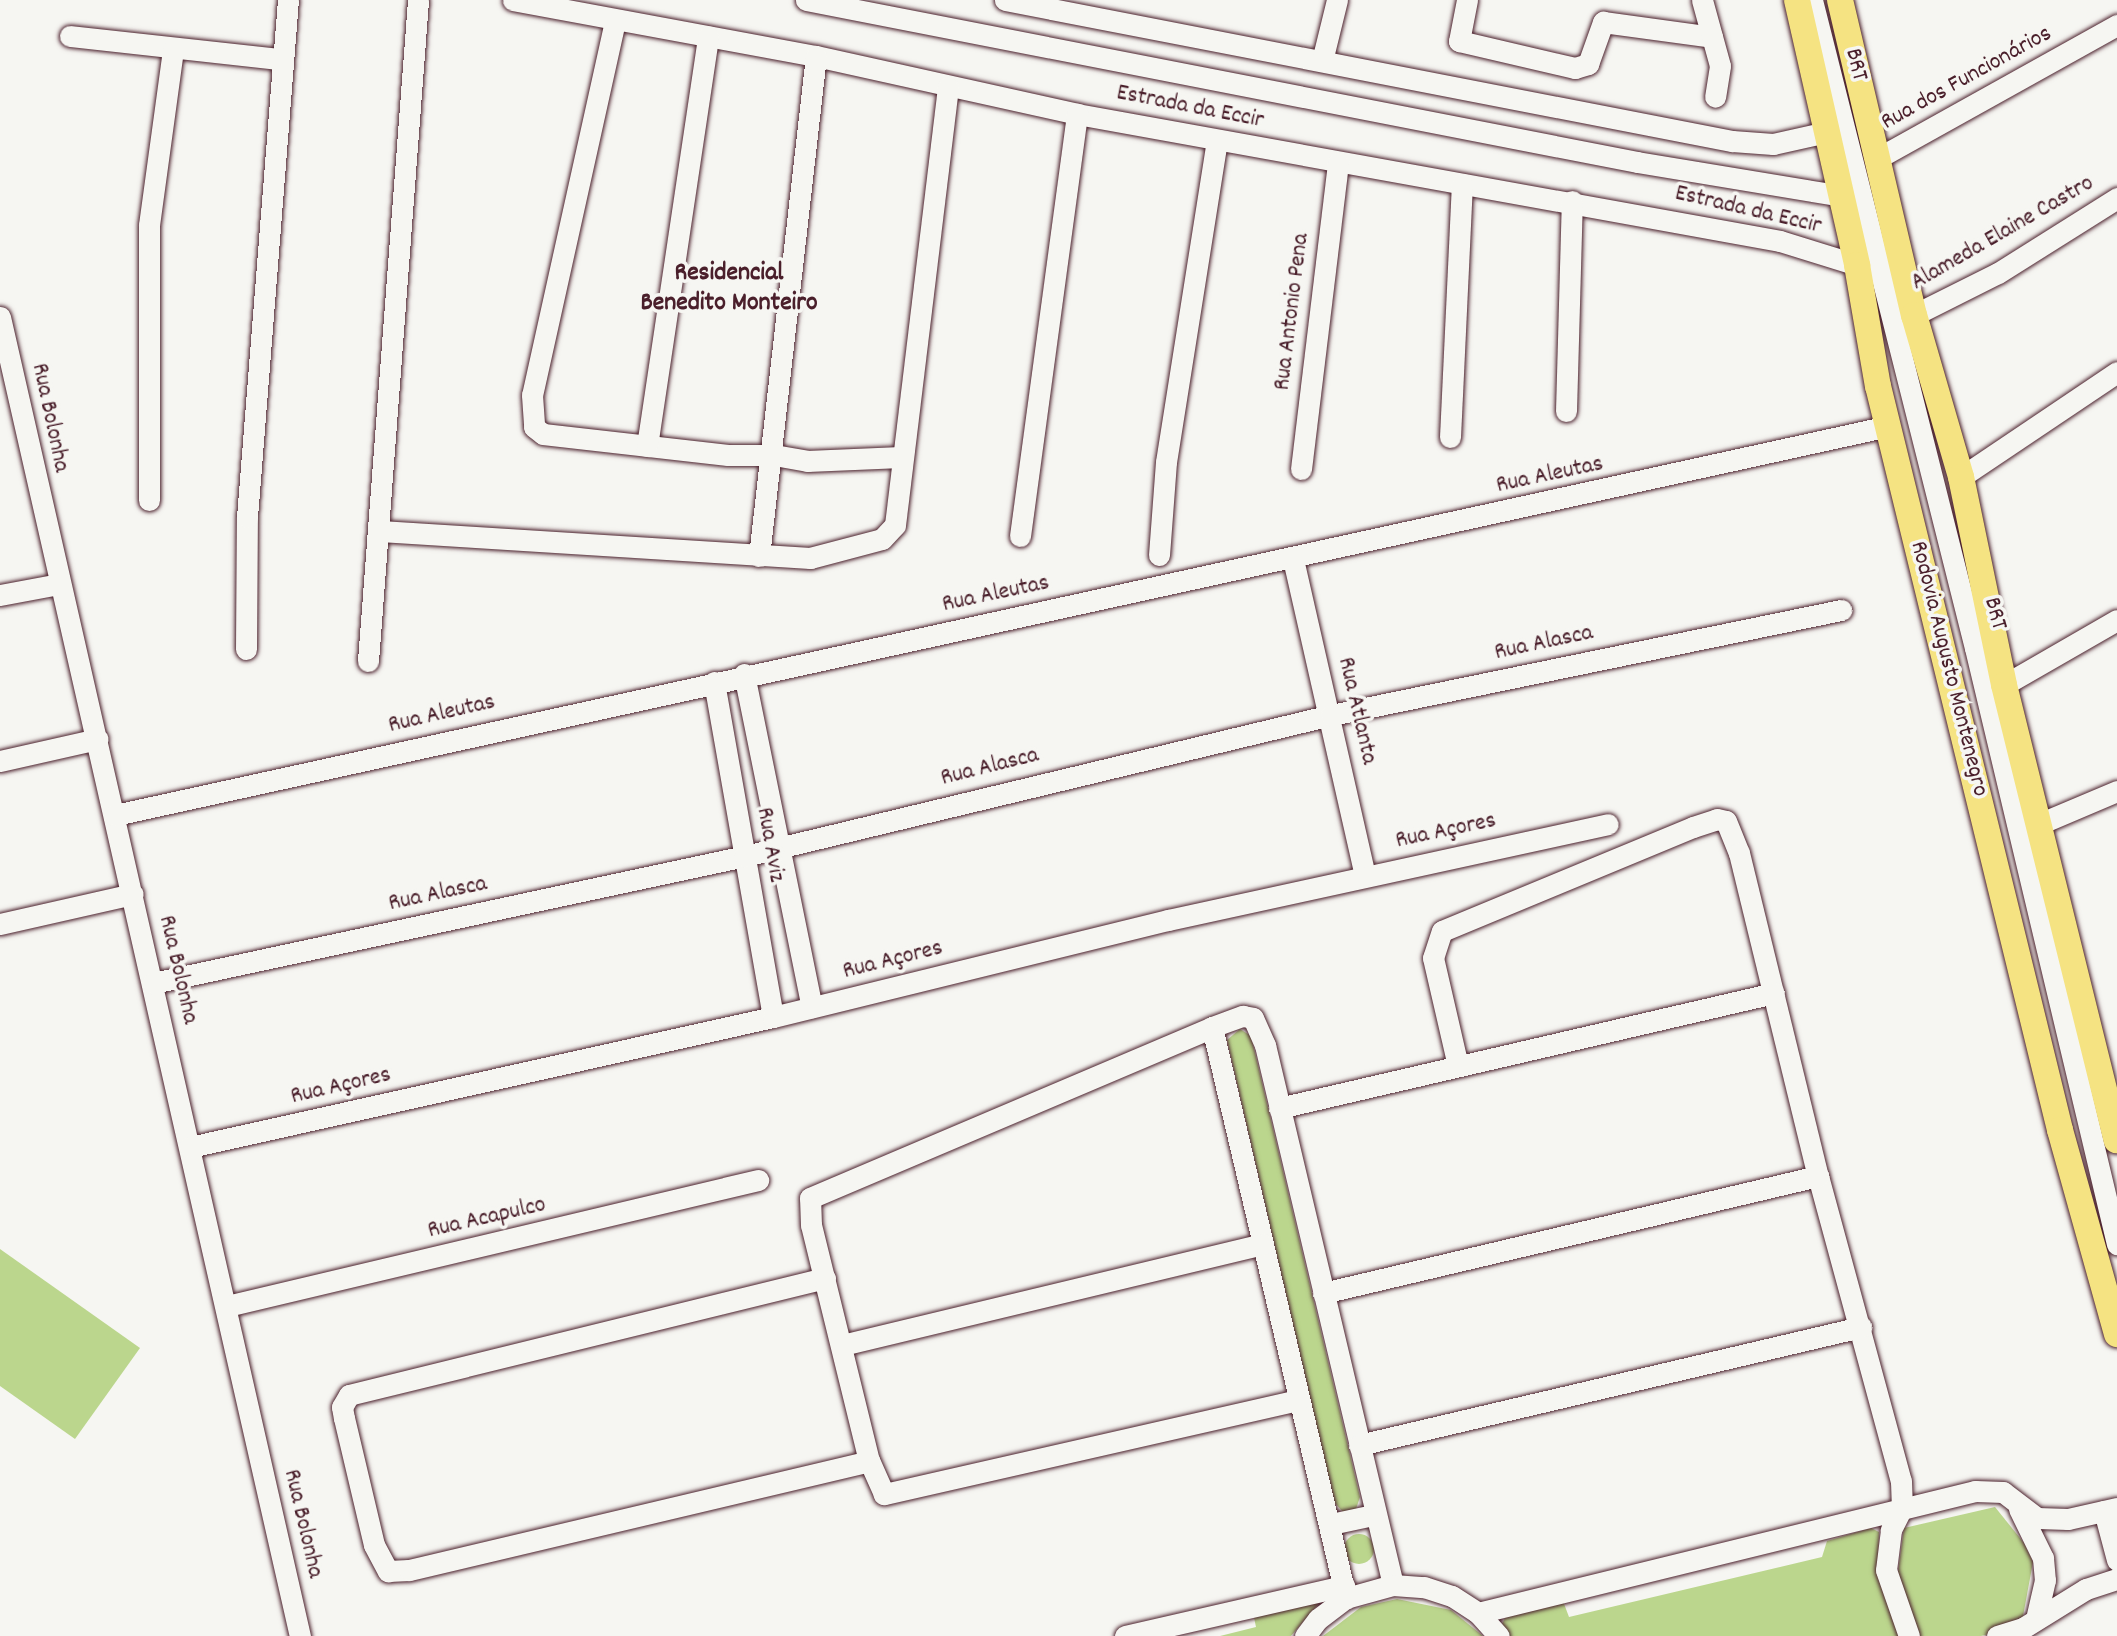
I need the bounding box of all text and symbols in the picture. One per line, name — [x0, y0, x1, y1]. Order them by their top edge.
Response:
street label: Rua dos Funcionários — [1877, 20, 2057, 138]
street label: BRT — [1837, 46, 1873, 84]
street label: Estrada da Eccir — [1114, 80, 1266, 136]
street label: Alameda Elaine Castro — [1907, 170, 2099, 298]
street label: Estrada da Eccir — [1672, 180, 1824, 242]
street label: Rua Antonio Pena — [1269, 232, 1317, 392]
district label: Residencial Benedito Monteiro — [640, 258, 818, 320]
street label: Rua Bolonha — [23, 361, 75, 475]
street label: Rua Aleutas — [1494, 451, 1606, 501]
street label: Rodovia Augusto Montenegro — [1902, 538, 1994, 800]
street label: Rua Aleutas — [940, 570, 1052, 620]
street label: BRT — [1976, 594, 2012, 634]
street label: Rua Alasca — [1492, 620, 1596, 668]
street label: Rua Atlanta — [1330, 655, 1382, 767]
street label: Rua Aleutas — [386, 689, 498, 741]
street label: Rua Alasca — [938, 742, 1042, 794]
street label: Rua Aviz — [748, 805, 790, 885]
street label: Rua Açores — [1393, 807, 1499, 857]
street label: Rua Alasca — [386, 871, 490, 919]
street label: Rua Bolonha — [151, 913, 203, 1027]
street label: Rua Açores — [840, 935, 946, 987]
street label: Rua Açores — [288, 1062, 394, 1112]
street label: Rua Acapulco — [425, 1191, 549, 1247]
street label: Rua Bolonha — [276, 1467, 328, 1581]

